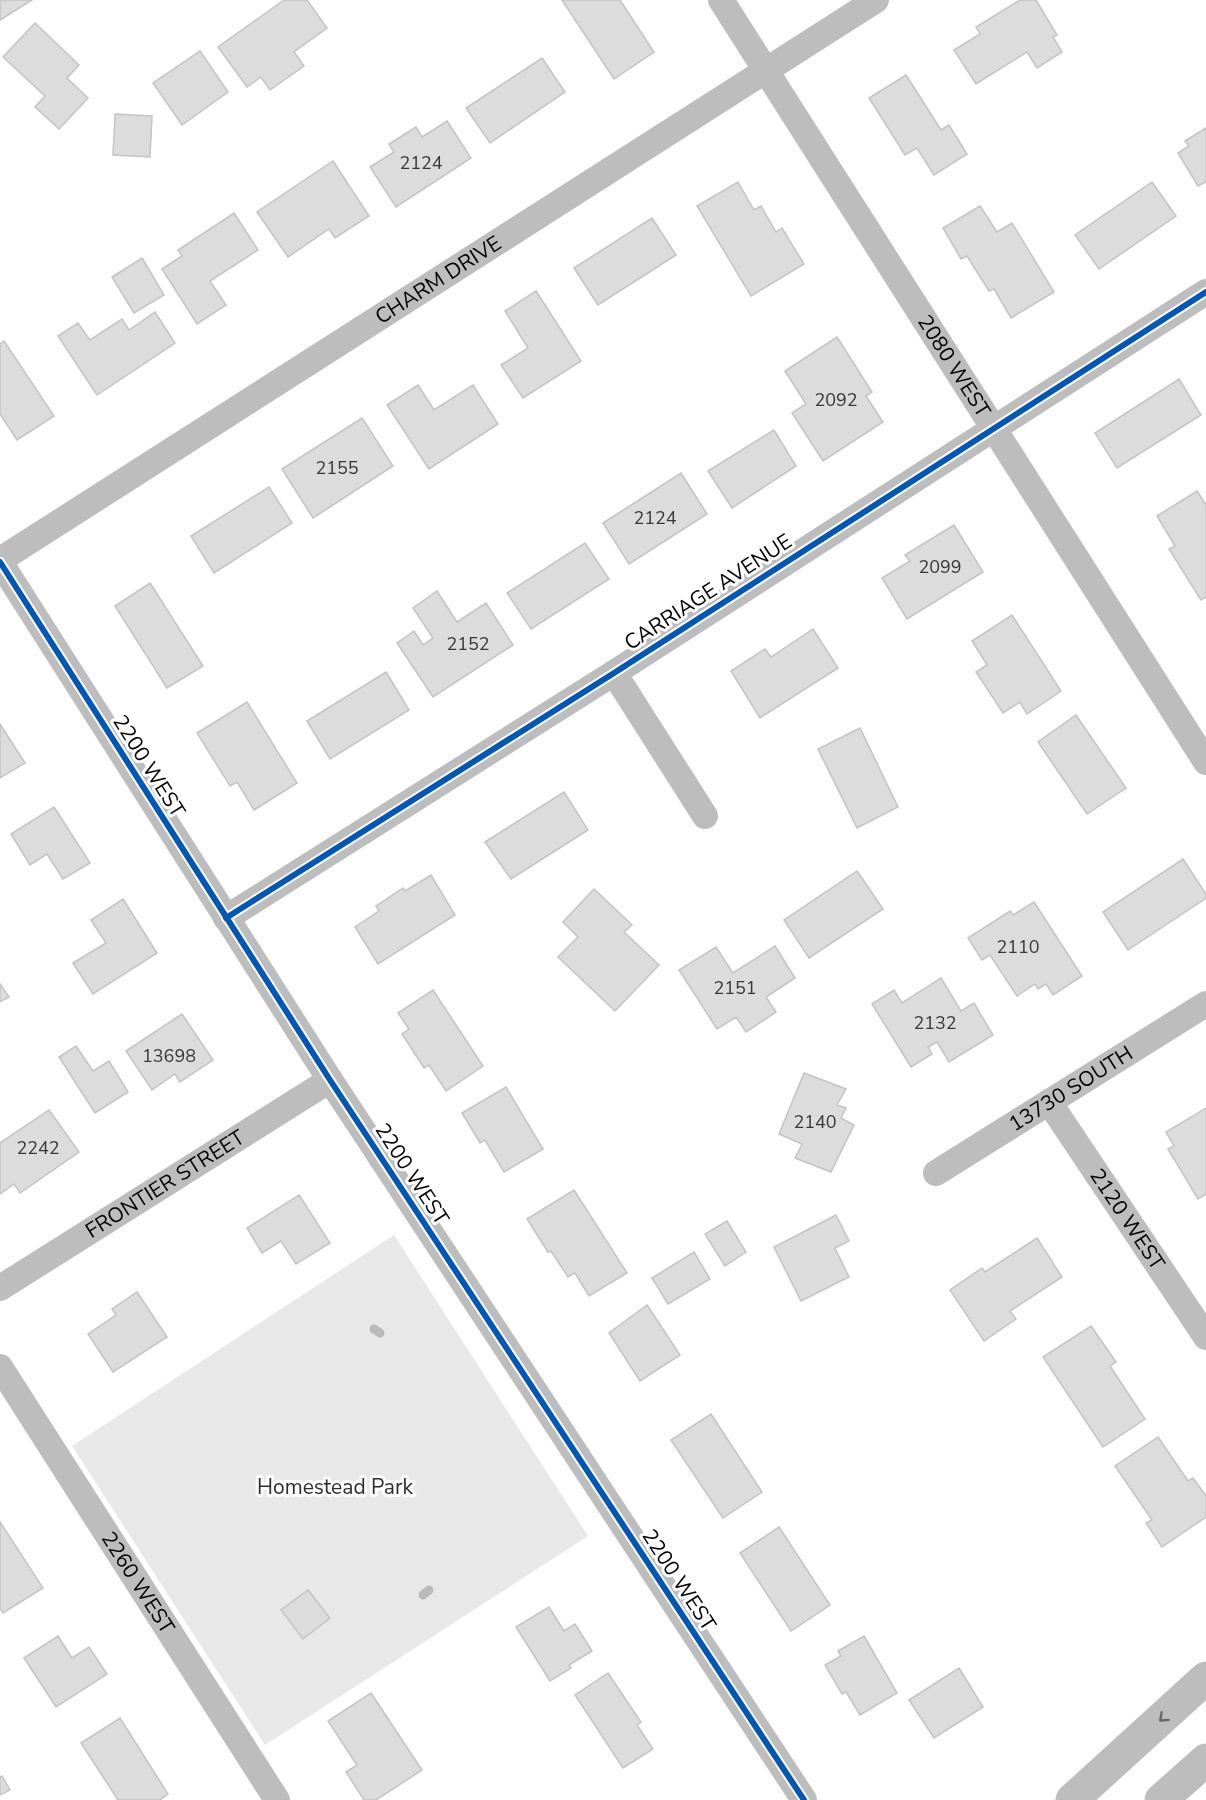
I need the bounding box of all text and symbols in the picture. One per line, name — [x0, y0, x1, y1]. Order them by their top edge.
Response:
house number: 2124 — [399, 151, 443, 175]
street label: CHARM DRIVE — [370, 229, 507, 331]
street label: 2080 WEST — [911, 310, 997, 423]
house number: 2092 — [814, 388, 858, 412]
house number: 2155 — [315, 456, 359, 480]
house number: 2124 — [633, 506, 677, 530]
street label: CARRIAGE AVENUE — [619, 527, 797, 657]
house number: 2099 — [918, 555, 962, 579]
house number: 2152 — [446, 632, 490, 656]
street label: 2200 WEST — [106, 709, 192, 823]
house number: 2110 — [996, 935, 1040, 959]
house number: 2151 — [713, 976, 757, 1000]
house number: 2132 — [913, 1011, 957, 1035]
street label: 13730 SOUTH — [1003, 1039, 1138, 1138]
house number: 13698 — [142, 1044, 196, 1068]
house number: 2140 — [793, 1110, 837, 1134]
street label: 2200 WEST — [369, 1118, 456, 1231]
street label: FRONTIER STREET — [80, 1123, 250, 1245]
house number: 2242 — [16, 1136, 60, 1160]
street label: 2120 WEST — [1083, 1163, 1171, 1276]
park label: Homestead Park — [257, 1473, 413, 1501]
street label: 2200 WEST — [636, 1524, 723, 1637]
street label: 2260 WEST — [95, 1526, 181, 1639]
one-way arrow — [1159, 1711, 1169, 1722]

